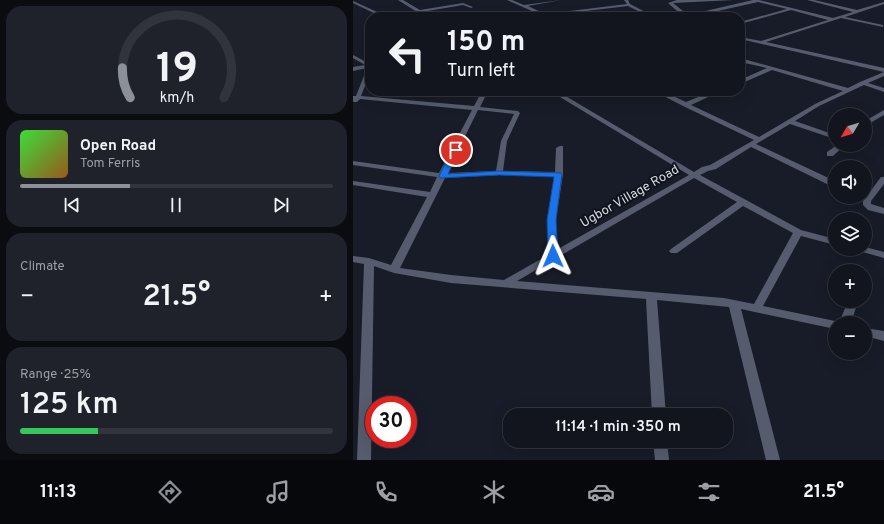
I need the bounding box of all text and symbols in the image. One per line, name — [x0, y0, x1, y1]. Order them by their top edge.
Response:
text: 150 m — [447, 25, 525, 61]
icon: left — [381, 28, 433, 80]
text: 19 — [155, 44, 198, 97]
text: Turn left — [447, 60, 515, 83]
text: km/h — [159, 88, 194, 106]
north arrow — [828, 108, 872, 152]
map controls — [828, 108, 872, 360]
pin — [439, 133, 473, 167]
text: Open Road — [80, 137, 156, 156]
icon: arrive — [445, 139, 467, 161]
text: Tom Ferris — [80, 156, 140, 172]
button: sound — [828, 160, 872, 204]
street label: Ugbor Village Road — [578, 162, 682, 232]
icon: previous — [61, 194, 83, 216]
icon: pause — [165, 194, 187, 216]
icon: next — [270, 194, 292, 216]
button: layers — [828, 212, 872, 256]
position arrow — [532, 235, 574, 277]
text: Climate — [20, 259, 65, 275]
button: + — [828, 264, 872, 308]
text: 21.5° — [142, 279, 211, 316]
text: − — [20, 284, 34, 311]
text: + — [319, 284, 333, 311]
button: − — [828, 316, 872, 360]
text: Range · 25% — [20, 367, 91, 383]
text: 125 km — [20, 387, 118, 424]
speed limit sign: 30 — [365, 396, 417, 448]
text: 11:14 · 1 min · 350 m — [555, 418, 681, 437]
icon: directions — [156, 478, 184, 506]
icon: music — [264, 478, 292, 506]
icon: phone — [372, 478, 400, 506]
icon: climate — [480, 478, 508, 506]
icon: car — [587, 478, 615, 506]
icon: filters — [695, 478, 723, 506]
text: 11:13 — [40, 481, 77, 504]
text: 21.5° — [803, 481, 844, 504]

